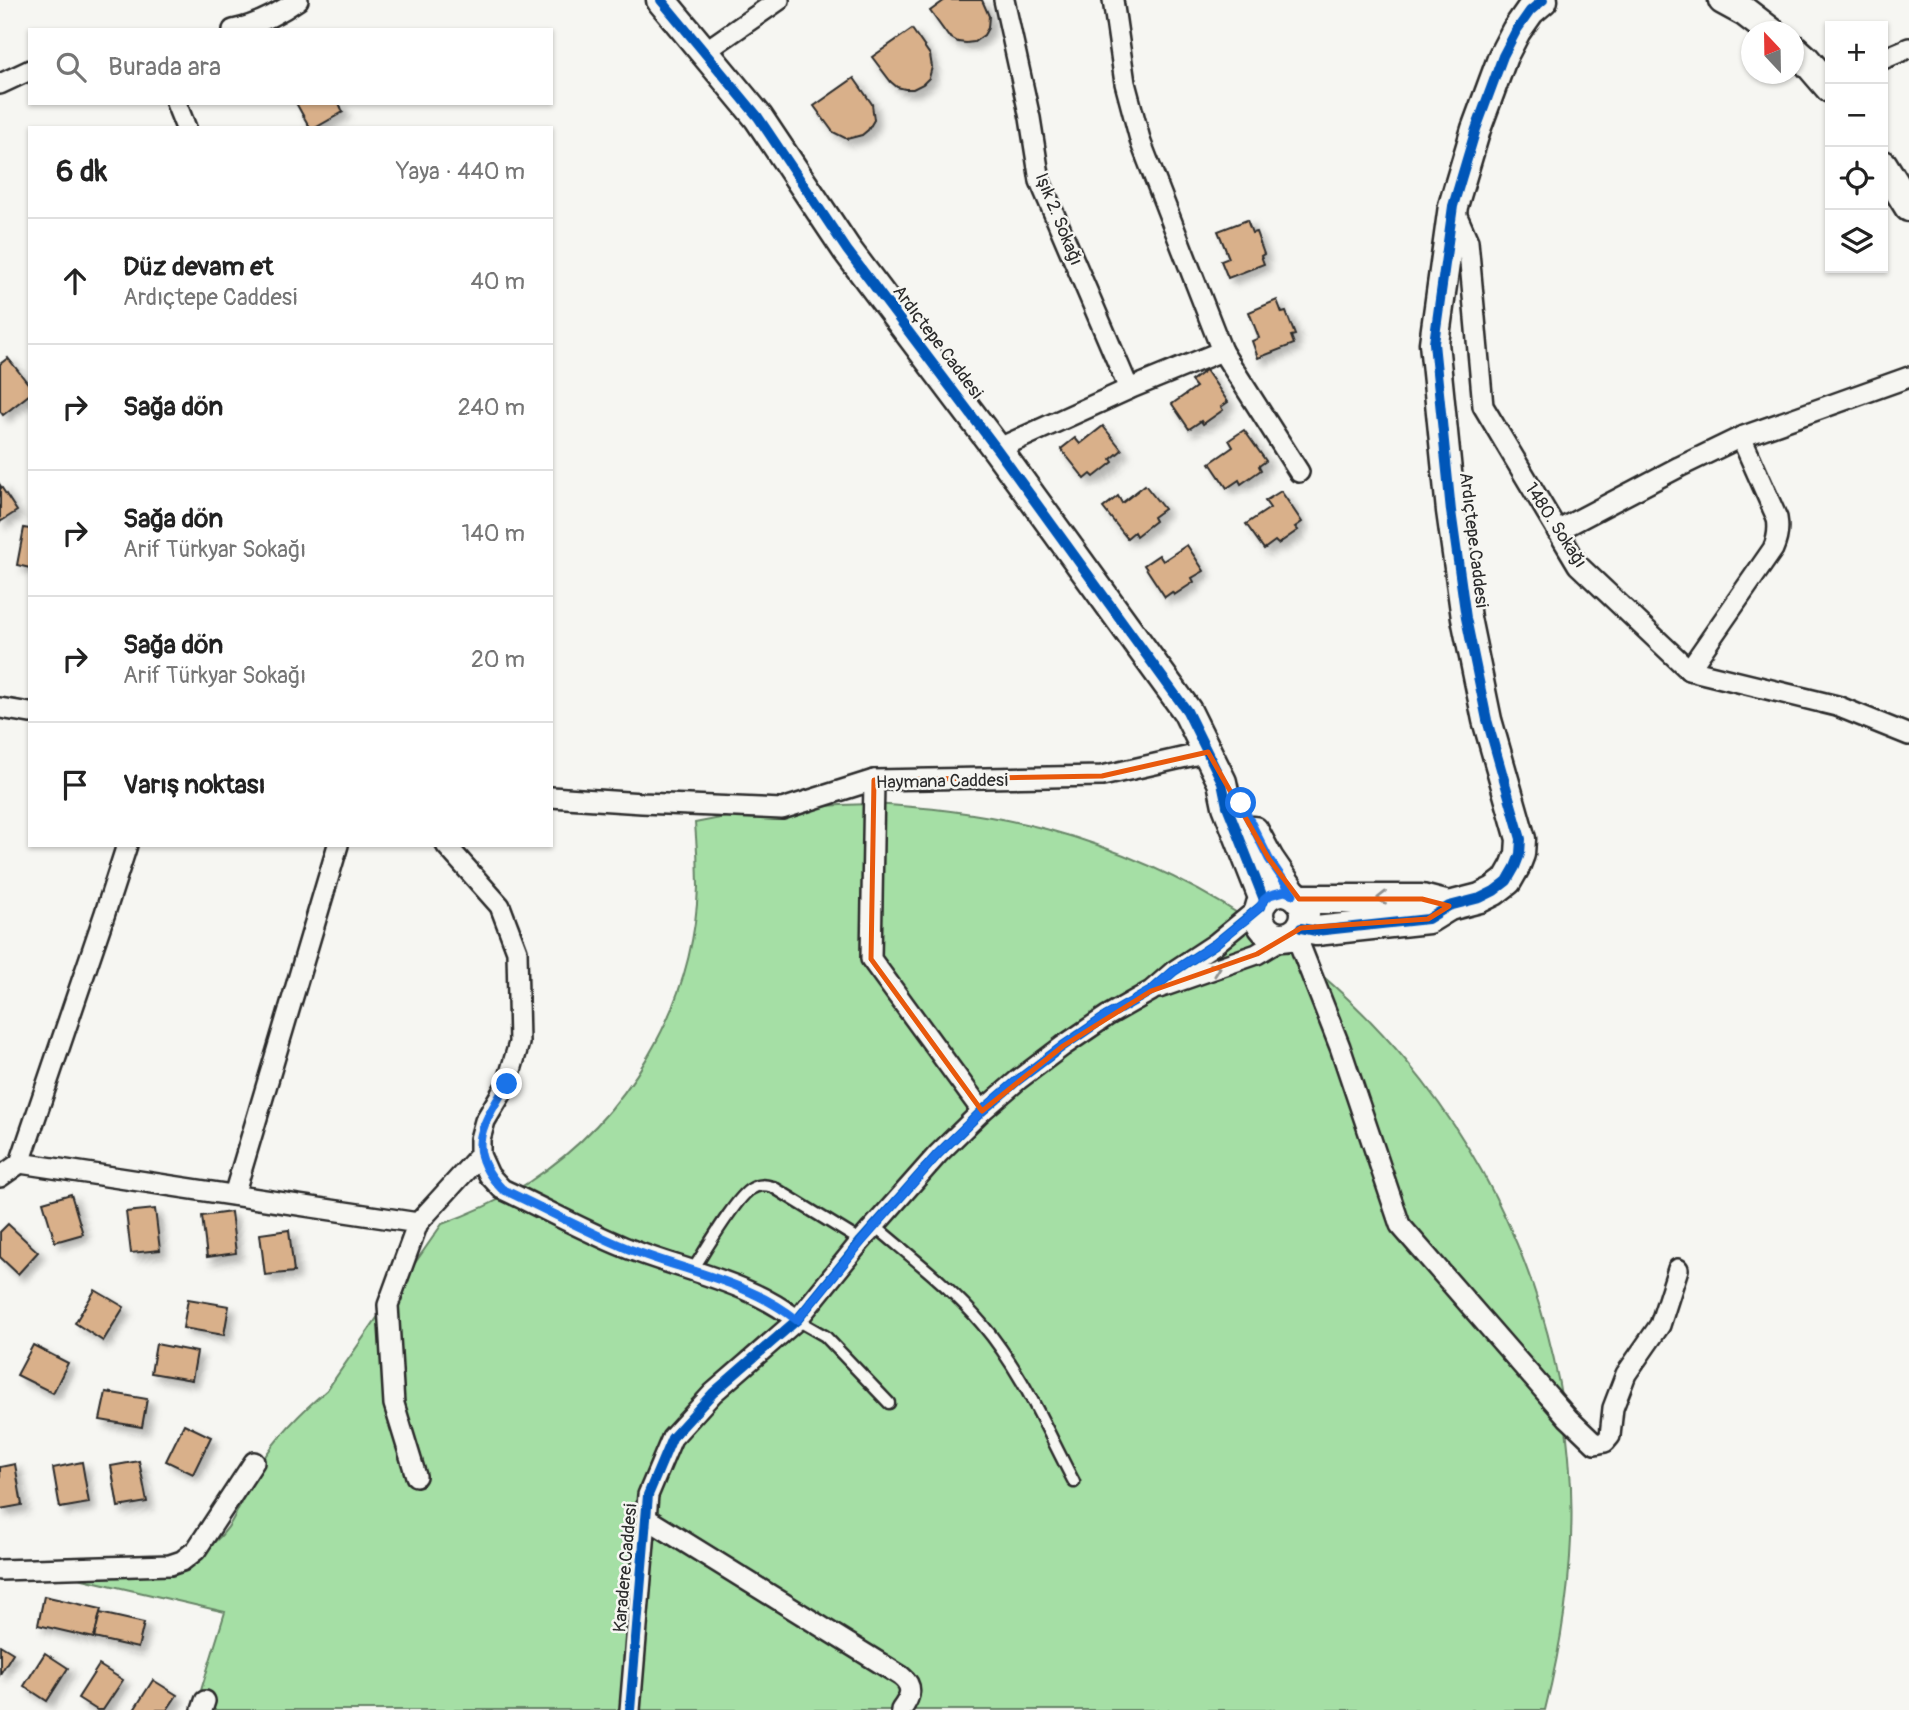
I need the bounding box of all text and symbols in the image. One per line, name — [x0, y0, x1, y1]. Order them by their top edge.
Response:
north arrow — [1741, 21, 1804, 84]
map controls — [1825, 21, 1888, 273]
button: + — [1825, 21, 1888, 84]
search box — [28, 28, 553, 105]
icon: search — [52, 48, 90, 86]
text: Burada ara — [108, 51, 221, 83]
button: − — [1825, 84, 1888, 147]
button: locate — [1825, 147, 1888, 210]
text: 6 dk — [56, 153, 107, 190]
text: Yaya · 440 m — [396, 157, 525, 186]
street label: Işık 2. Sokağı — [1030, 170, 1087, 269]
button: layers — [1825, 210, 1888, 273]
text: Düz devam et — [123, 251, 274, 283]
icon: ahead — [56, 262, 94, 300]
text: 40 m — [471, 267, 525, 296]
street label: Ardıçtepe Caddesi — [887, 281, 988, 404]
text: Ardıçtepe Caddesi — [123, 283, 297, 312]
icon: right — [56, 388, 94, 426]
text: Sağa dön — [123, 391, 223, 423]
text: 240 m — [458, 393, 525, 422]
street label: Ardıçtepe Caddesi — [1454, 471, 1493, 609]
street label: 1480. Sokağı — [1520, 478, 1592, 572]
text: Sağa dön — [123, 503, 223, 535]
icon: right — [56, 514, 94, 552]
text: 140 m — [462, 519, 525, 548]
text: Arif Türkyar Sokağı — [123, 535, 306, 564]
text: Sağa dön — [123, 629, 223, 661]
icon: right — [56, 640, 94, 678]
text: 20 m — [471, 645, 525, 674]
text: Arif Türkyar Sokağı — [123, 661, 306, 690]
icon: arrive — [56, 766, 94, 804]
text: Varış noktası — [123, 769, 265, 801]
street label: Haymana Caddesi — [876, 769, 1008, 794]
route start — [1225, 787, 1256, 818]
one-way arrow — [1376, 890, 1387, 906]
one-way arrow — [1209, 963, 1221, 977]
route end — [491, 1068, 522, 1099]
street label: Karadere Caddesi — [608, 1503, 643, 1633]

